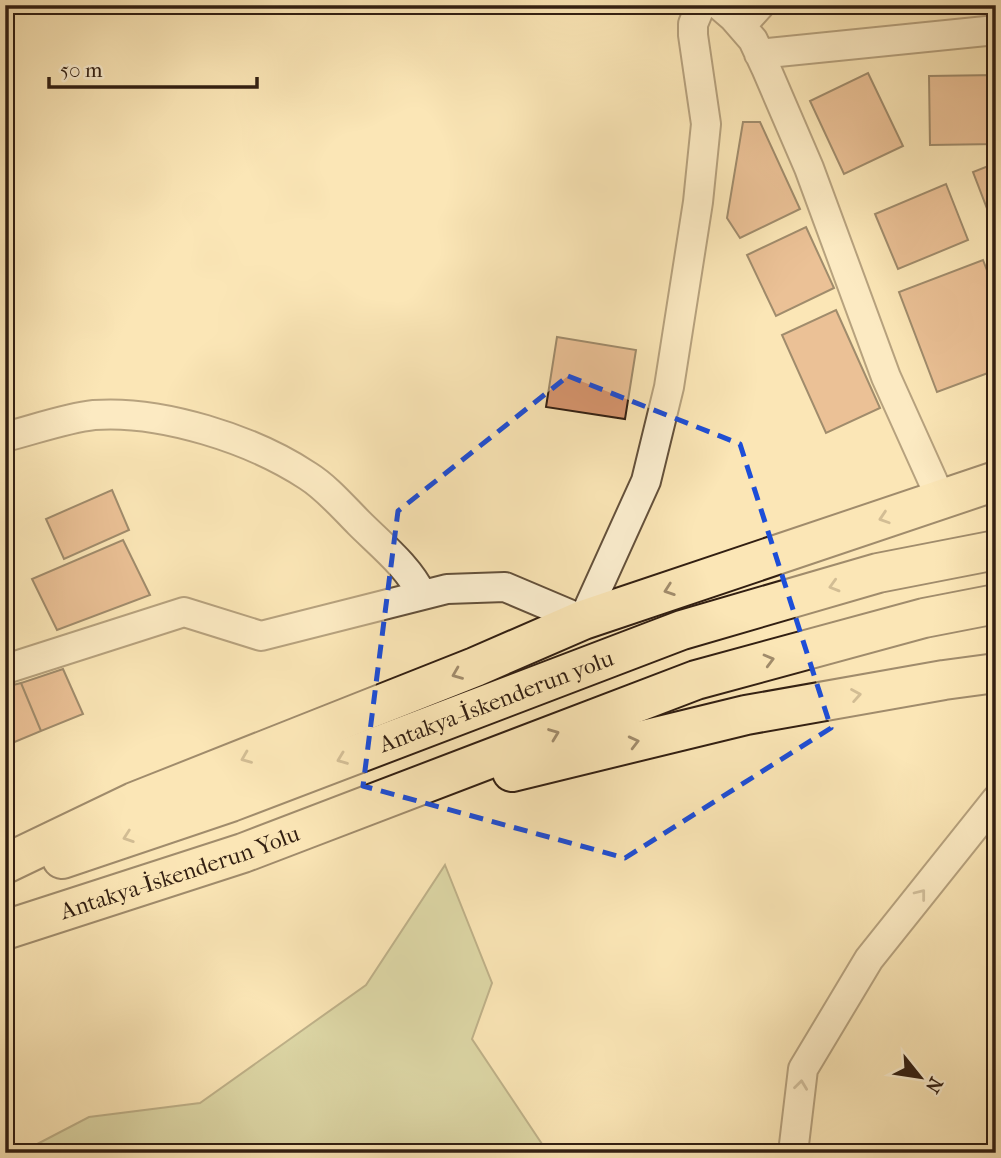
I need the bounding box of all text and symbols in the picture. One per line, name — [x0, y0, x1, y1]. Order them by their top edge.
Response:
scale bar — [49, 46, 257, 90]
text: 50 m — [60, 58, 103, 82]
one-way arrow — [879, 510, 891, 524]
one-way arrow — [828, 578, 840, 592]
one-way arrow — [663, 582, 675, 596]
street label: Antakya-İskenderun yolu — [374, 644, 617, 759]
one-way arrow — [763, 654, 775, 668]
one-way arrow — [452, 665, 464, 679]
one-way arrow — [850, 688, 862, 703]
one-way arrow — [548, 729, 560, 743]
one-way arrow — [628, 736, 640, 750]
one-way arrow — [240, 749, 252, 763]
one-way arrow — [337, 751, 349, 765]
street label: Antakya-İskenderun Yolu — [56, 820, 303, 926]
one-way arrow — [123, 829, 135, 843]
one-way arrow — [913, 889, 925, 902]
north arrow — [886, 1042, 956, 1112]
text: N — [920, 1073, 947, 1097]
one-way arrow — [794, 1079, 809, 1091]

